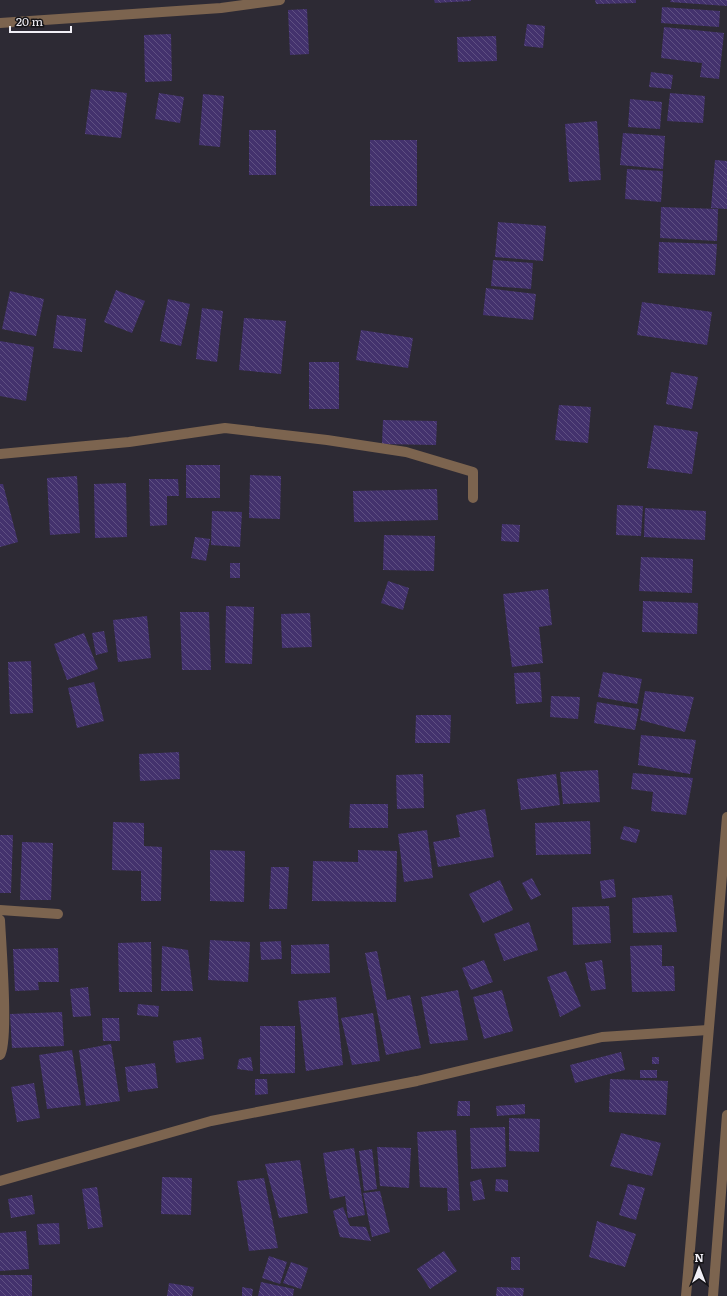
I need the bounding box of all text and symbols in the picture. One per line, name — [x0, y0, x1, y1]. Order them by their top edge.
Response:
scale bar — [10, 8, 71, 34]
text: 20 m — [16, 12, 43, 30]
north arrow — [679, 1248, 719, 1288]
text: N — [694, 1249, 704, 1265]

